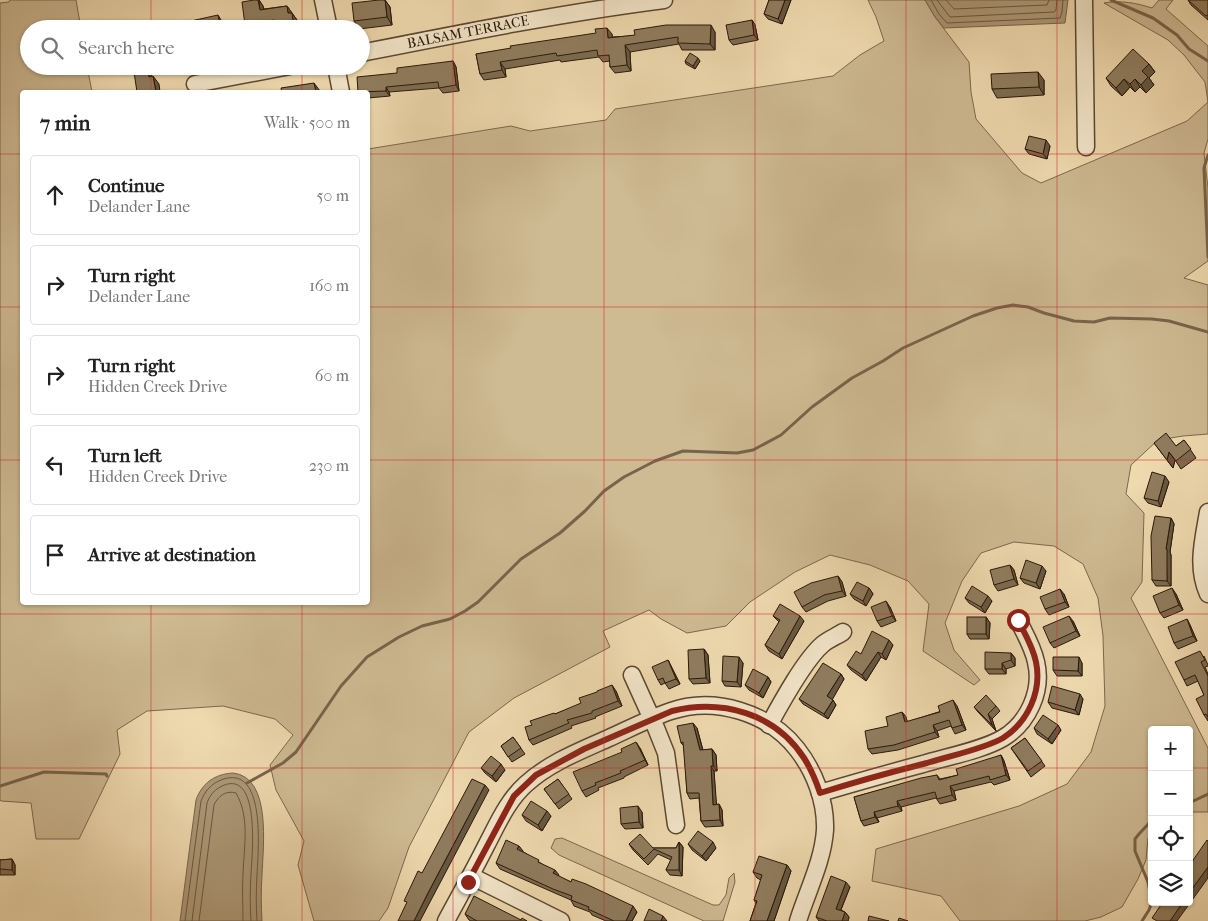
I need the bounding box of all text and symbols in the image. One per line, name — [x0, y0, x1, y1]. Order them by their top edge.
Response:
street label: BALSAM TERRACE — [406, 12, 531, 52]
search box — [20, 20, 370, 75]
icon: search — [38, 34, 66, 62]
text: Search here — [78, 37, 174, 59]
text: 7 min — [40, 111, 91, 135]
text: Walk · 500 m — [264, 113, 350, 132]
text: Continue — [88, 175, 164, 197]
icon: ahead — [41, 181, 69, 209]
text: 50 m — [317, 186, 349, 205]
text: Delander Lane — [88, 197, 190, 216]
text: Turn right — [88, 265, 175, 287]
icon: right — [41, 271, 69, 299]
text: 160 m — [309, 276, 349, 295]
text: Delander Lane — [88, 287, 190, 306]
text: Turn right — [88, 355, 175, 377]
icon: right — [41, 361, 69, 389]
text: 60 m — [315, 366, 349, 385]
text: Hidden Creek Drive — [88, 377, 227, 396]
text: Turn left — [88, 445, 162, 467]
icon: left — [41, 451, 69, 479]
text: 230 m — [309, 456, 349, 475]
text: Hidden Creek Drive — [88, 467, 227, 486]
icon: arrive — [41, 541, 69, 569]
text: Arrive at destination — [88, 544, 256, 566]
route start — [1007, 609, 1030, 632]
map controls — [1148, 726, 1193, 906]
button: + — [1148, 726, 1193, 771]
button: − — [1148, 771, 1193, 816]
button: locate — [1148, 816, 1193, 861]
button: layers — [1148, 861, 1193, 906]
route end — [457, 871, 480, 894]

